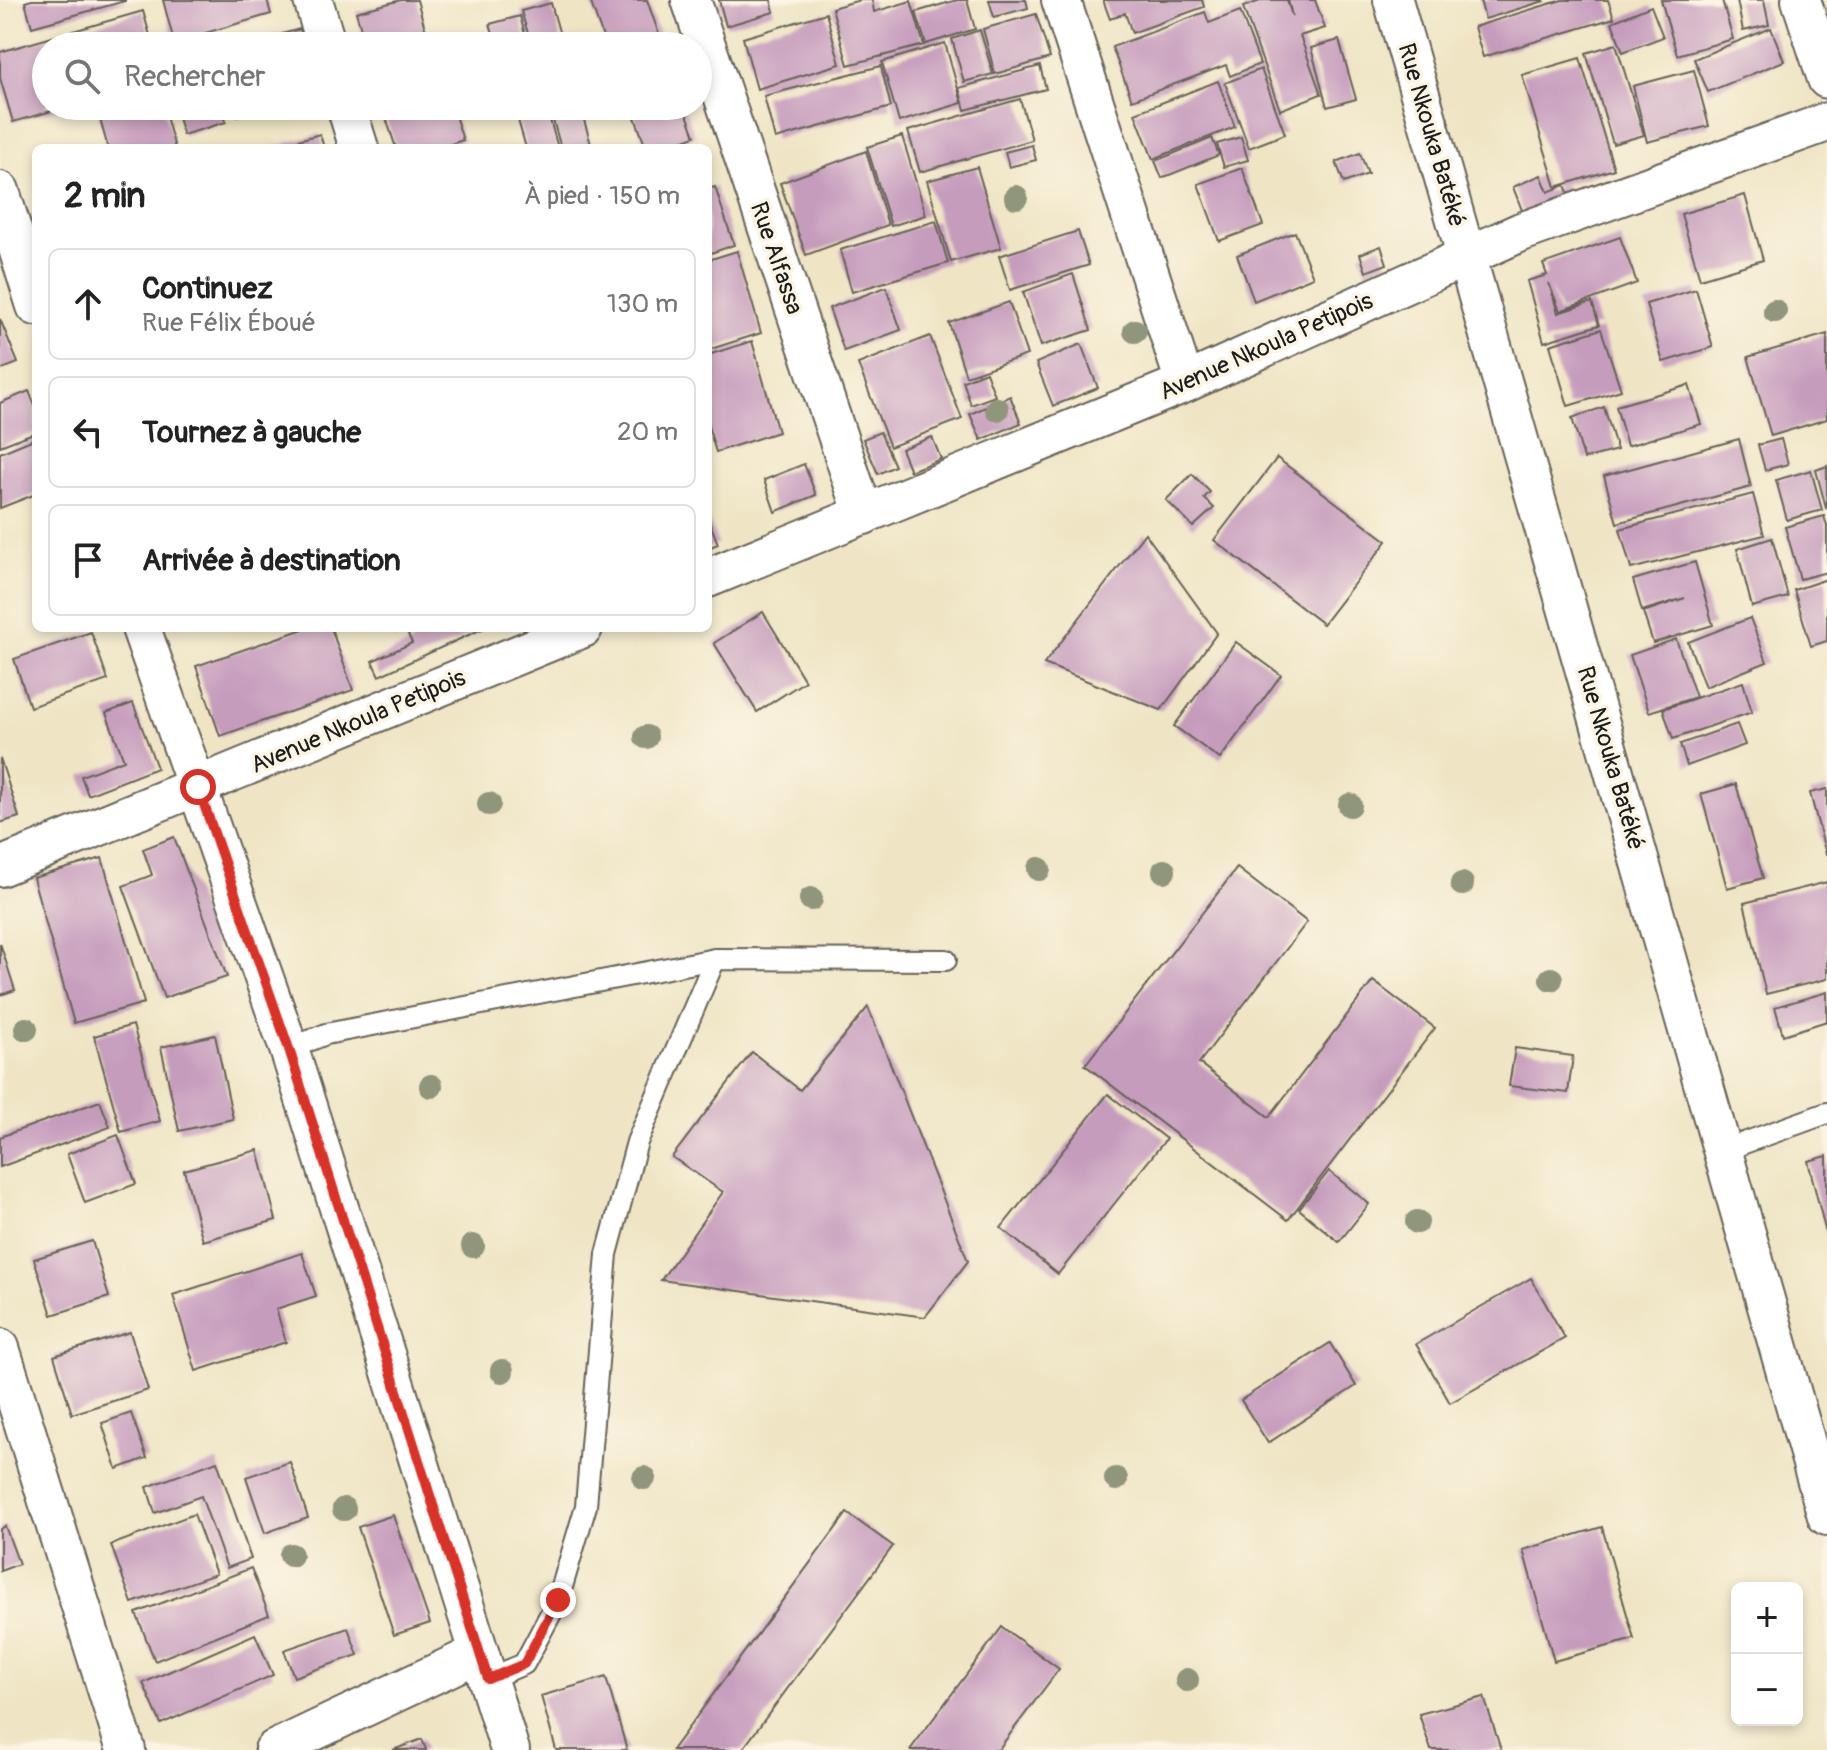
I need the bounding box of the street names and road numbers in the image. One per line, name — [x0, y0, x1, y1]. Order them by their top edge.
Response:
street label: Rue Nkouka Batéké — [1391, 40, 1472, 230]
street label: Rue Alfassa — [744, 198, 809, 318]
street label: Avenue Nkoula Petipois — [1155, 286, 1378, 407]
street label: Avenue Nkoula Petipois — [246, 663, 470, 780]
street label: Rue Nkouka Batéké — [1570, 663, 1651, 853]

